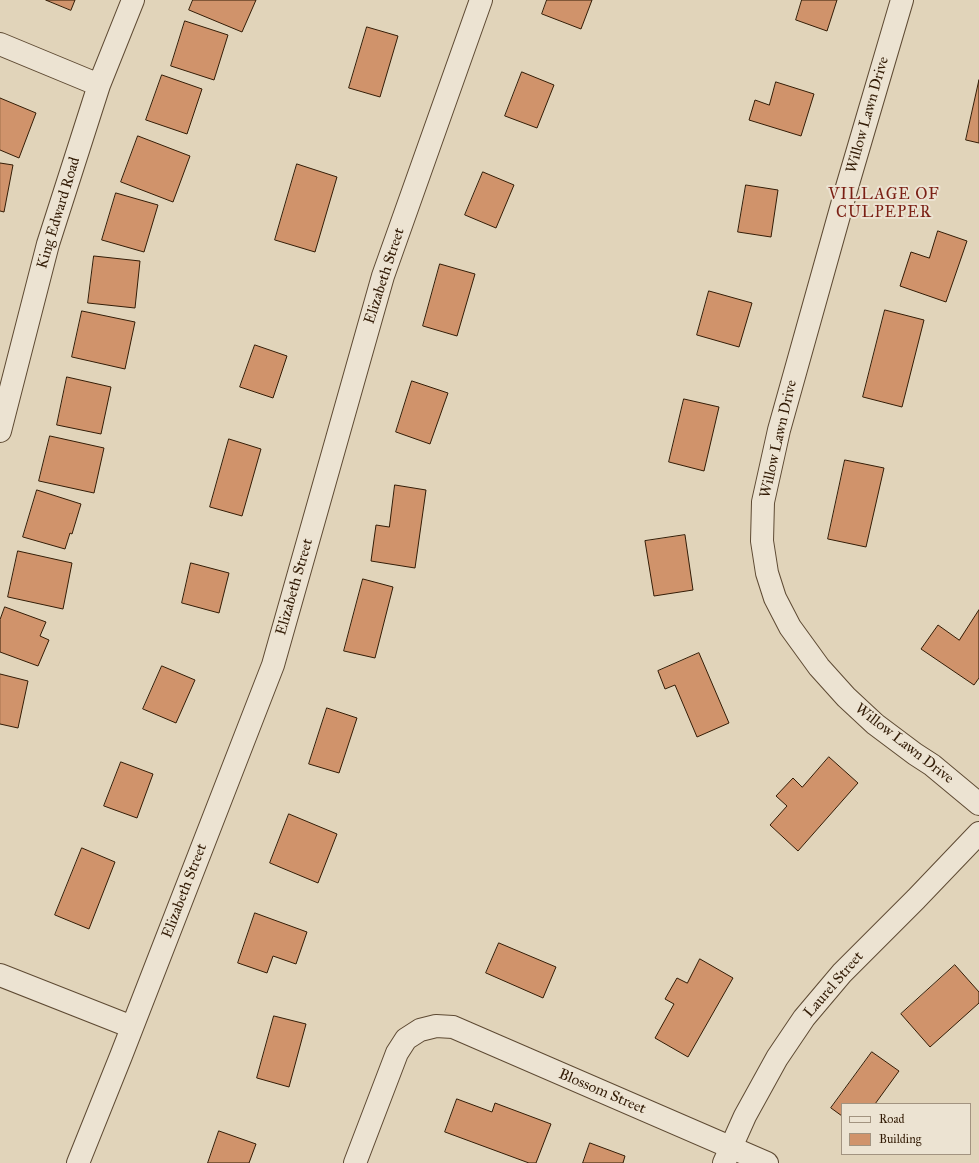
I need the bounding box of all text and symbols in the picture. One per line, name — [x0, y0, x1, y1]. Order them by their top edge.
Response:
street label: Willow Lawn Drive — [843, 55, 893, 175]
street label: King Edward Road — [33, 155, 85, 271]
district label: VILLAGE OF CULPEPER — [828, 185, 940, 223]
street label: Elizabeth Street — [361, 226, 409, 326]
street label: Willow Lawn Drive — [757, 378, 801, 500]
street label: Elizabeth Street — [273, 537, 317, 637]
street label: Willow Lawn Drive — [851, 700, 957, 788]
street label: Elizabeth Street — [159, 841, 211, 941]
street label: Laurel Street — [800, 948, 868, 1022]
street label: Blossom Street — [556, 1065, 648, 1119]
legend — [841, 1103, 971, 1155]
text: Road — [879, 1112, 905, 1126]
text: Building — [879, 1132, 921, 1146]

